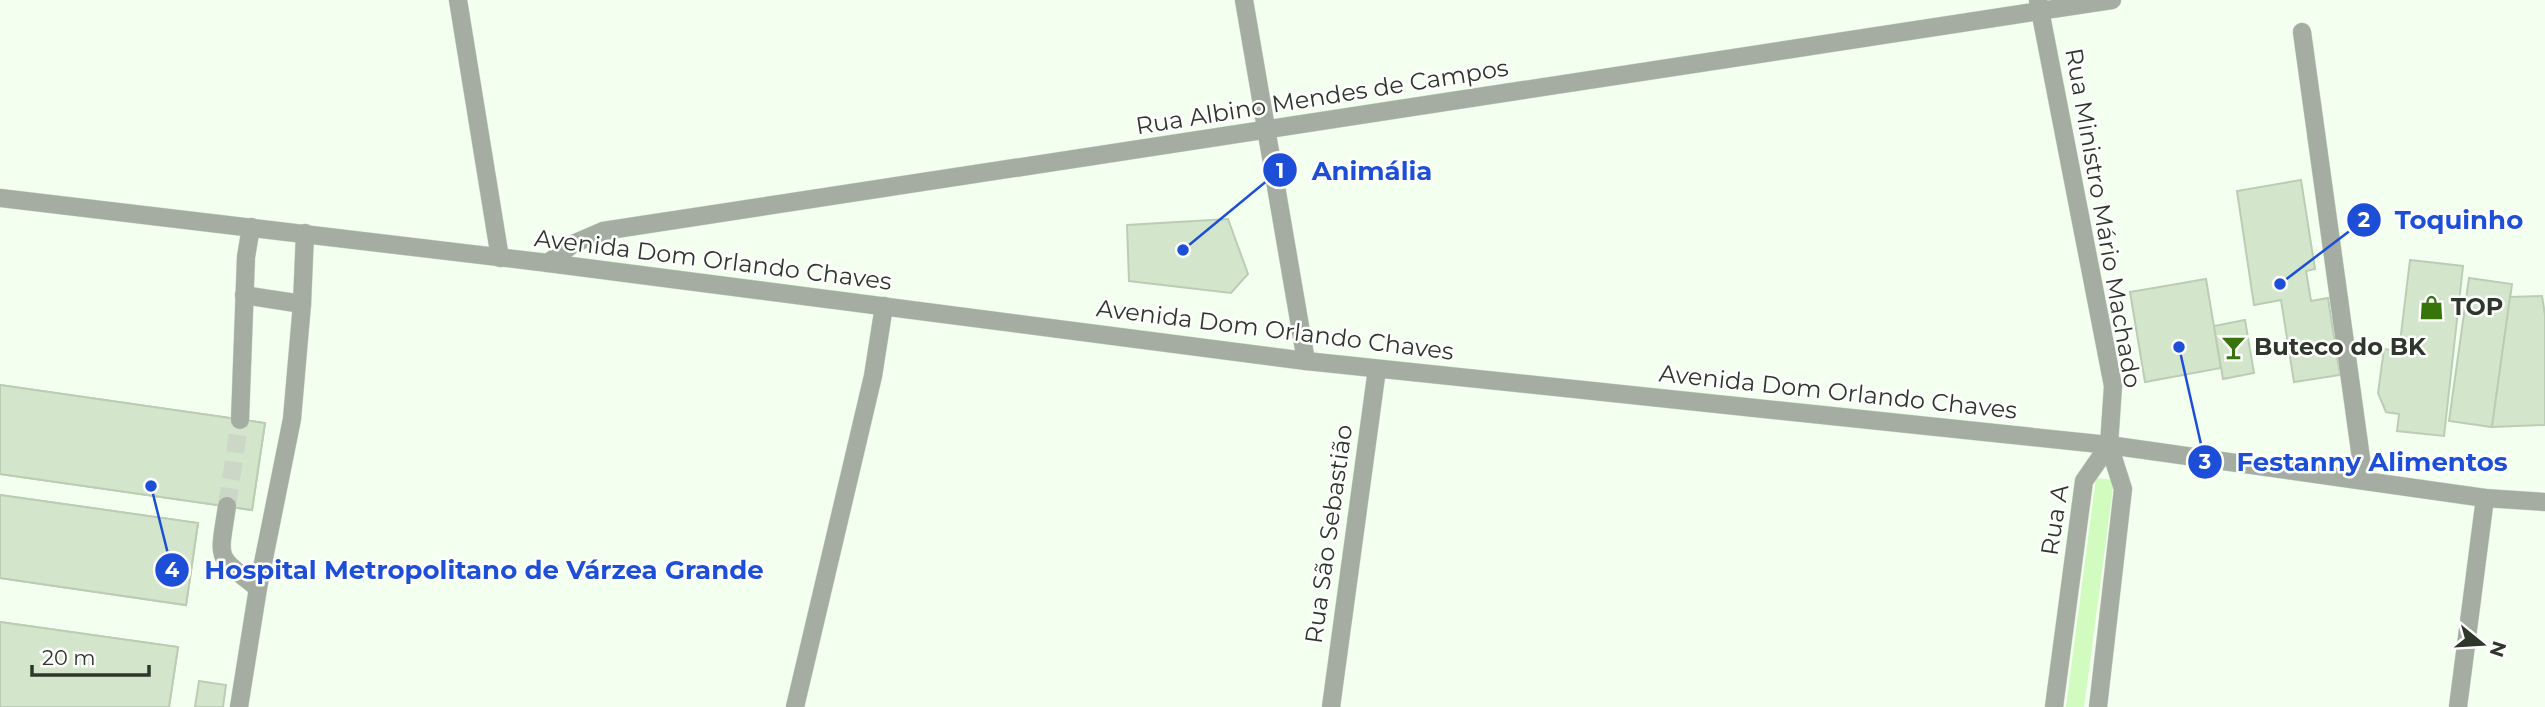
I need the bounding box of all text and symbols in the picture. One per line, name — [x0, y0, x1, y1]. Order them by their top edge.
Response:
street label: Rua Ministro Mário Machado — [2059, 46, 2148, 390]
street label: Rua Albino Mendes de Campos — [1134, 53, 1510, 140]
callout: Animália — [1263, 147, 1447, 194]
text: Animália — [1311, 155, 1432, 187]
text: 1 — [1276, 158, 1284, 183]
callout: Toquinho — [2346, 197, 2537, 244]
text: Toquinho — [2395, 204, 2523, 236]
text: 2 — [2358, 207, 2370, 232]
street label: Avenida Dom Orlando Chaves — [533, 223, 893, 296]
place label: TOP — [2451, 292, 2503, 321]
street label: Avenida Dom Orlando Chaves — [1095, 293, 1455, 366]
shop icon: TOP — [2417, 293, 2445, 321]
place label: Buteco do BK — [2254, 332, 2427, 361]
bar icon: Buteco do BK — [2220, 333, 2248, 361]
street label: Avenida Dom Orlando Chaves — [1658, 358, 2018, 425]
street label: Rua São Sebastião — [1299, 423, 1358, 645]
callout: Festanny Alimentos — [2188, 438, 2522, 485]
text: Festanny Alimentos — [2237, 446, 2508, 478]
text: 3 — [2198, 449, 2211, 474]
street label: Rua A — [2035, 482, 2075, 557]
callout: Hospital Metropolitano de Várzea Grande — [155, 546, 777, 593]
text: Hospital Metropolitano de Várzea Grande — [204, 554, 764, 586]
text: 4 — [165, 557, 180, 582]
north arrow — [2447, 609, 2517, 679]
scale bar — [32, 634, 149, 678]
text: N — [2484, 638, 2511, 660]
text: 20 m — [42, 645, 96, 670]

